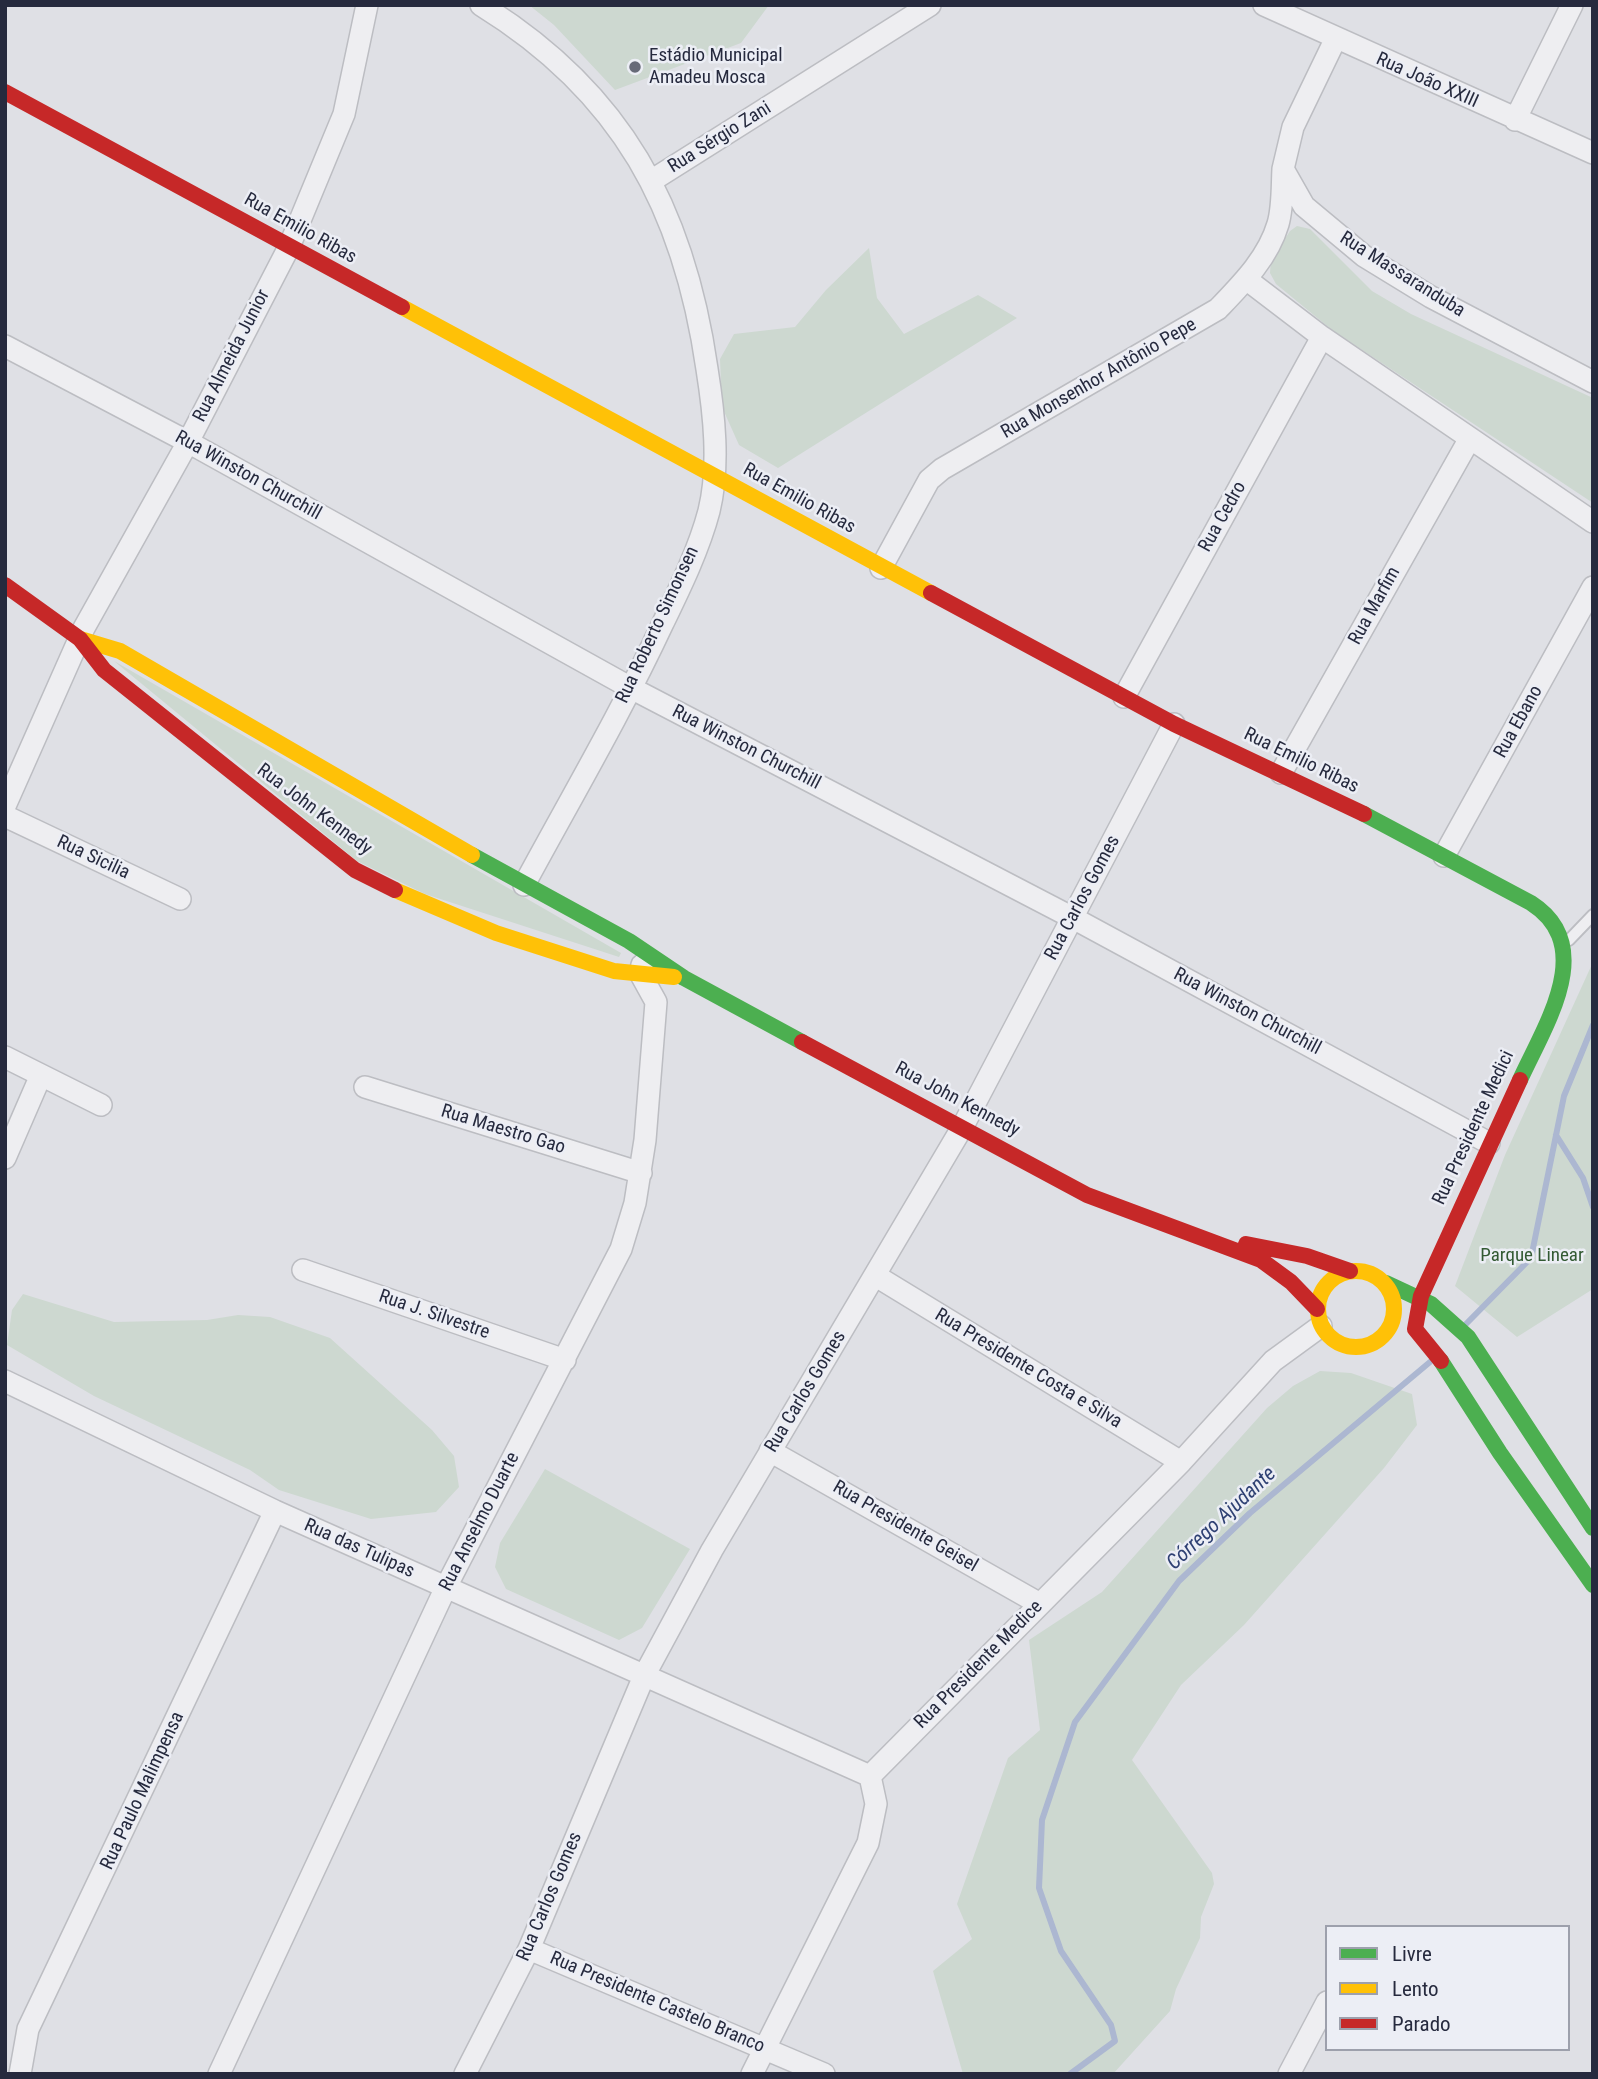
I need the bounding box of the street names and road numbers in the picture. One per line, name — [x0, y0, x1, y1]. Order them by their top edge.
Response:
street label: Rua João XXIII — [1372, 48, 1482, 114]
street label: Rua Sérgio Zani — [664, 97, 776, 179]
street label: Rua Emilio Ribas — [240, 189, 360, 269]
street label: Rua Massaranduba — [1335, 227, 1469, 323]
street label: Rua Almeida Junior — [189, 286, 275, 426]
street label: Rua Monsenhor Antônio Pepe — [997, 314, 1201, 444]
street label: Rua Winston Churchill — [171, 426, 325, 526]
street label: Rua Emilio Ribas — [739, 459, 859, 539]
street label: Rua Cedro — [1194, 478, 1252, 556]
street label: Rua Roberto Simonsen — [612, 543, 704, 707]
street label: Rua Marfim — [1344, 563, 1406, 649]
street label: Rua Ebano — [1490, 682, 1548, 762]
street label: Rua Winston Churchill — [668, 701, 824, 795]
street label: Rua Emilio Ribas — [1240, 723, 1362, 799]
street label: Rua John Kennedy — [252, 759, 376, 861]
street label: Rua Sicilia — [53, 831, 133, 885]
street label: Rua Carlos Gomes — [1041, 832, 1125, 964]
street label: Rua Winston Churchill — [1169, 963, 1325, 1061]
street label: Rua Presidente Medici — [1428, 1047, 1520, 1209]
street label: Rua John Kennedy — [891, 1058, 1023, 1142]
street label: Rua Maestro Gao — [438, 1100, 568, 1160]
street label: Rua J. Silvestre — [376, 1285, 492, 1345]
street label: Rua Presidente Costa e Silva — [930, 1304, 1126, 1434]
street label: Rua Carlos Gomes — [761, 1327, 851, 1457]
street label: Rua Anselmo Duarte — [435, 1449, 525, 1595]
street label: Rua Presidente Geisel — [828, 1476, 982, 1578]
street label: Rua das Tulipas — [300, 1515, 418, 1583]
street label: Rua Presidente Medice — [910, 1596, 1048, 1734]
street label: Rua Paulo Malimpensa — [96, 1708, 190, 1874]
street label: Rua Carlos Gomes — [513, 1829, 587, 1965]
street label: Rua Presidente Castelo Branco — [546, 1947, 768, 2059]

